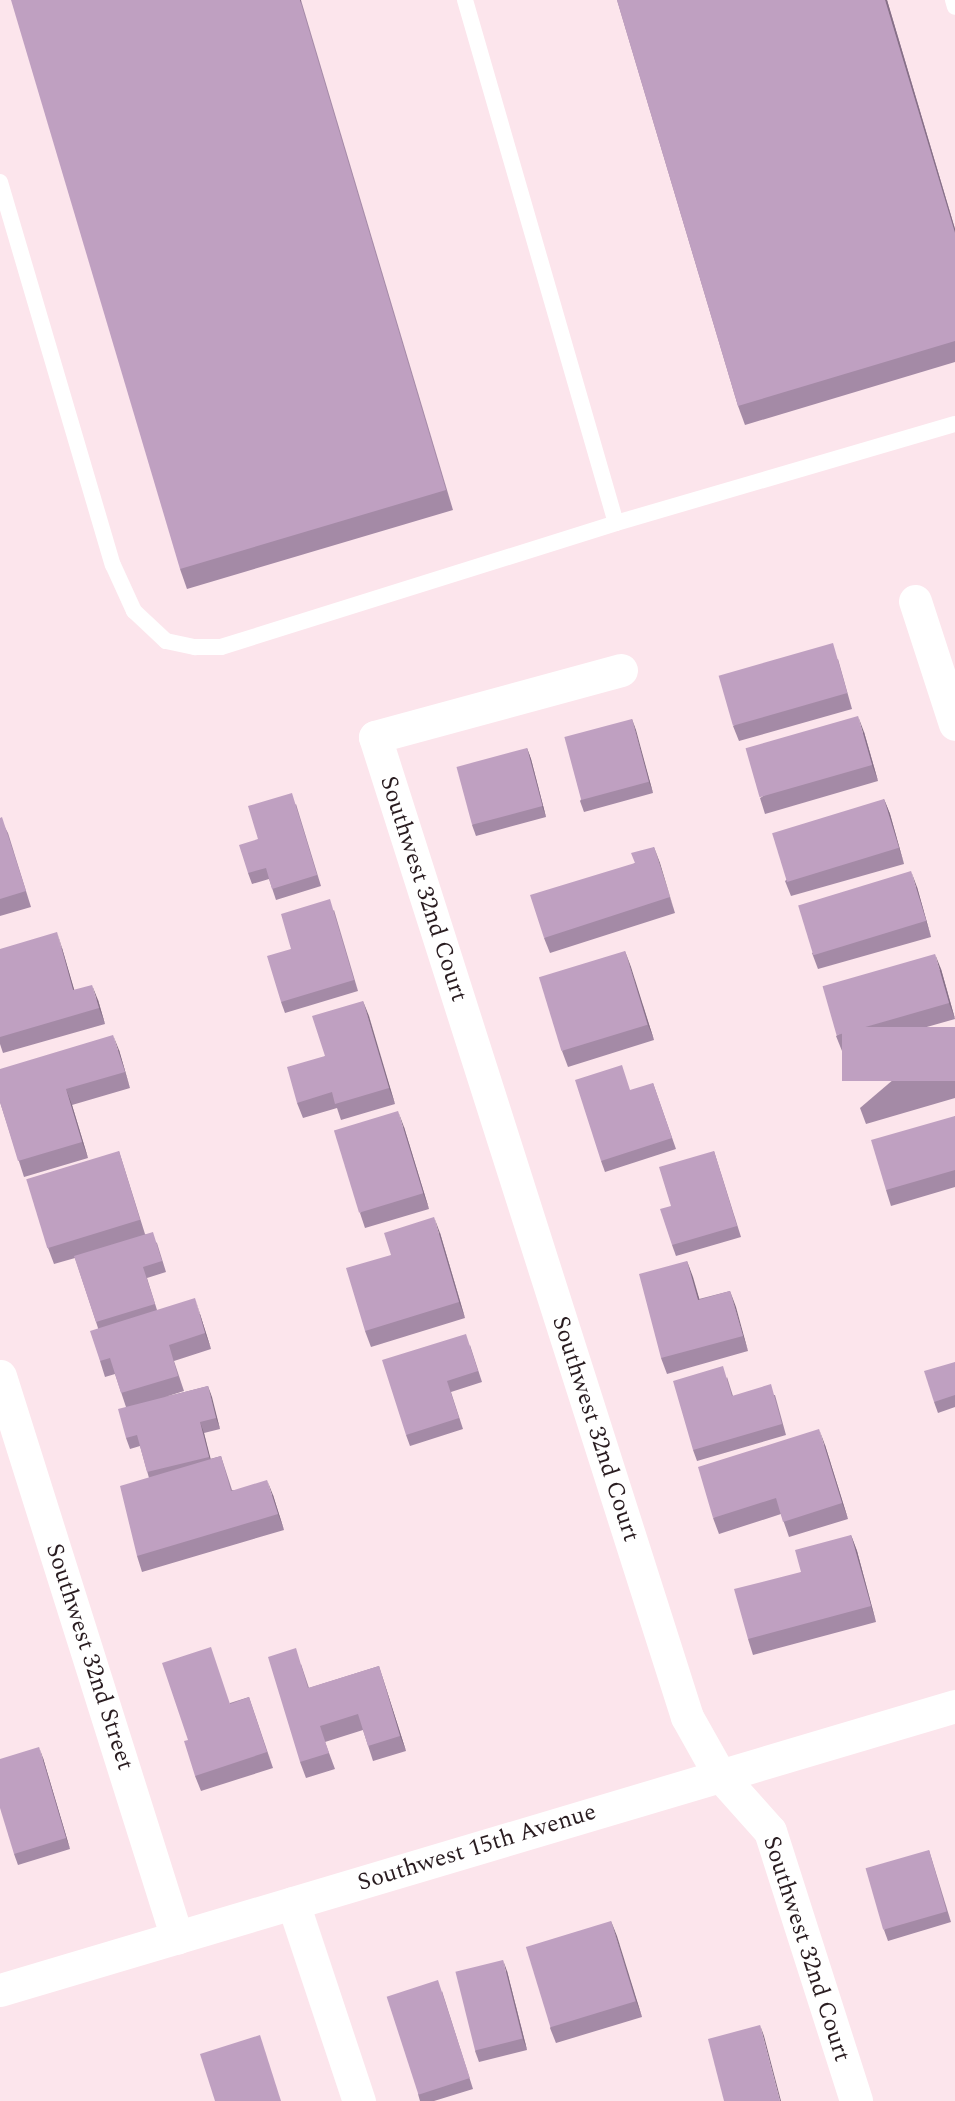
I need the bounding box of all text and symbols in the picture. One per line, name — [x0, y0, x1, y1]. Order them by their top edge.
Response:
street label: Southwest 32nd Court — [373, 773, 473, 1005]
street label: Southwest 32nd Court — [545, 1313, 645, 1545]
street label: Southwest 32nd Street — [39, 1540, 139, 1774]
street label: Southwest 15th Avenue — [354, 1798, 600, 1898]
street label: Southwest 32nd Court — [756, 1833, 856, 2065]

